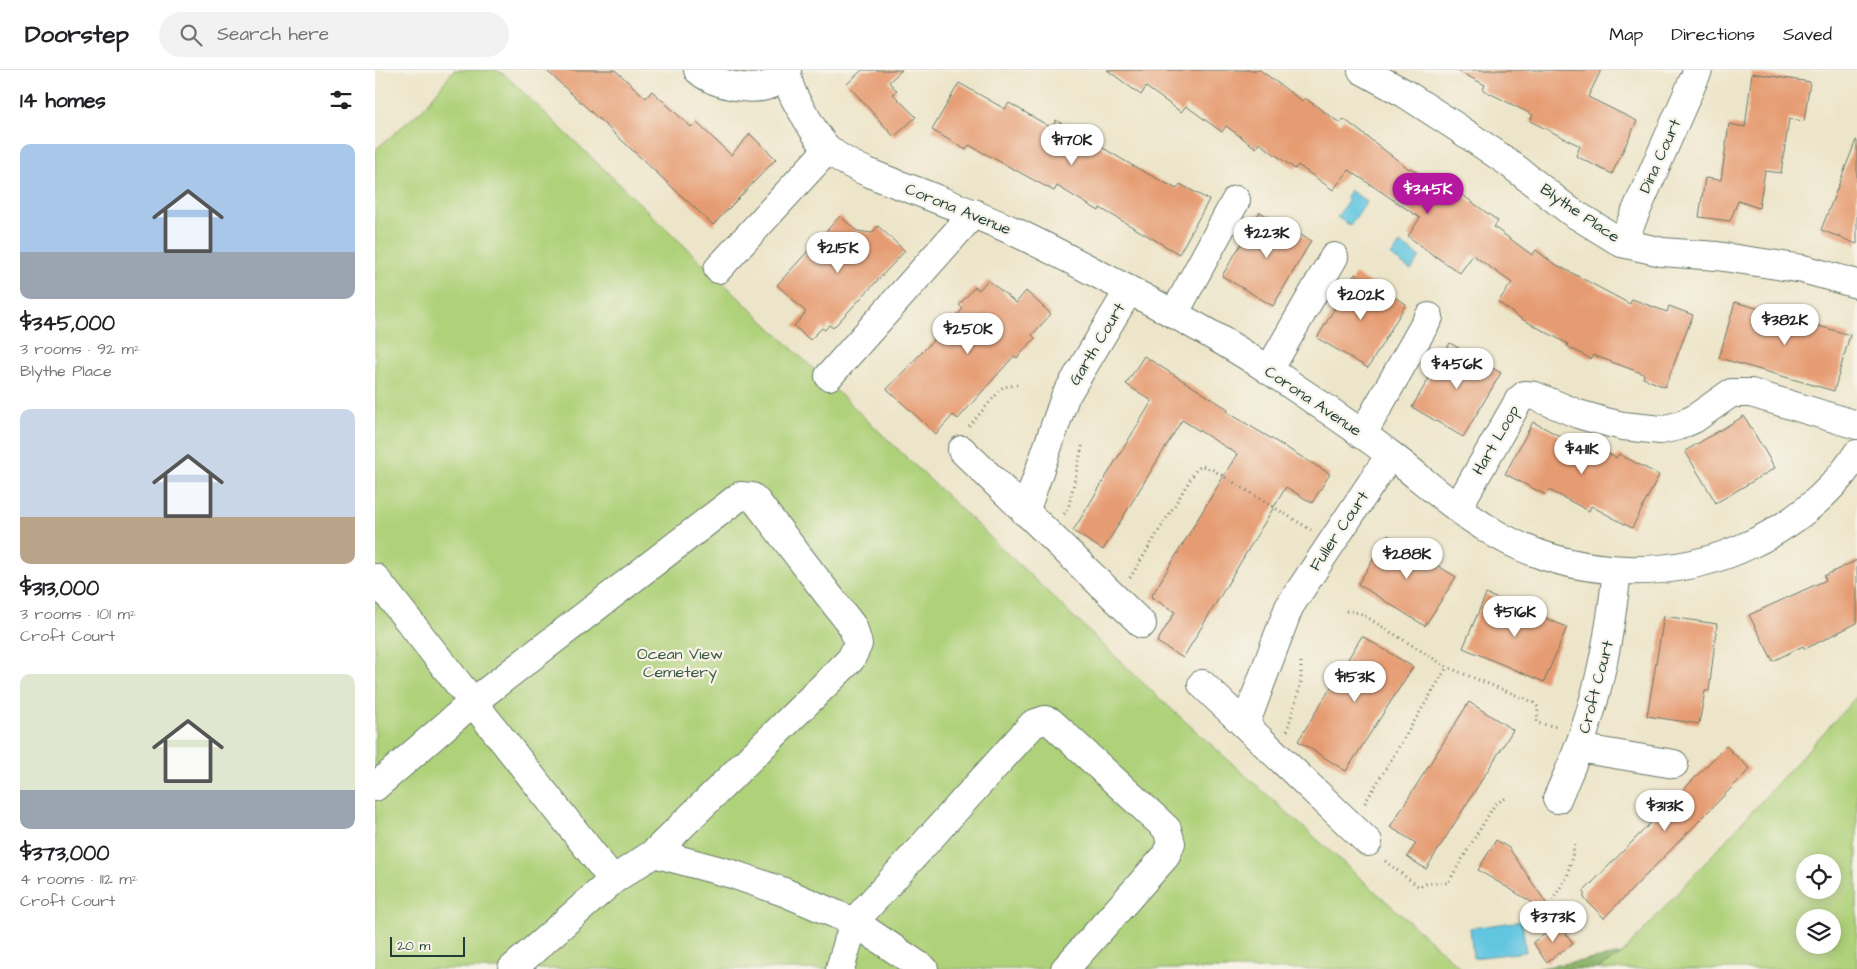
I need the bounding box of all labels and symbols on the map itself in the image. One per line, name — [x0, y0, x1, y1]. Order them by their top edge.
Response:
street label: Dina Court — [1634, 115, 1686, 197]
pin: $170K — [1037, 124, 1107, 166]
pin: $345K — [1393, 172, 1463, 215]
street label: Corona Avenue — [902, 178, 1015, 240]
street label: Blythe Place — [1535, 178, 1624, 249]
pin: $223K — [1232, 216, 1302, 259]
pin: $215K — [803, 232, 873, 274]
pin: $202K — [1326, 278, 1396, 321]
street label: Garth Court — [1064, 298, 1131, 389]
pin: $382K — [1750, 304, 1820, 346]
pin: $250K — [933, 312, 1003, 355]
pin: $456K — [1422, 348, 1492, 390]
street label: Corona Avenue — [1260, 360, 1366, 442]
street label: Hart Loop — [1467, 401, 1525, 479]
pin: $411K — [1547, 432, 1617, 475]
street label: Fuller Court — [1304, 486, 1374, 575]
pin: $288K — [1372, 538, 1442, 580]
pin: $516K — [1480, 596, 1550, 638]
street label: Croft Court — [1573, 638, 1619, 736]
park label: Ocean View Cemetery — [637, 643, 723, 684]
pin: $153K — [1320, 660, 1390, 703]
pin: $313K — [1630, 790, 1700, 832]
pin: $373K — [1518, 900, 1588, 943]
scale bar — [390, 934, 465, 957]

